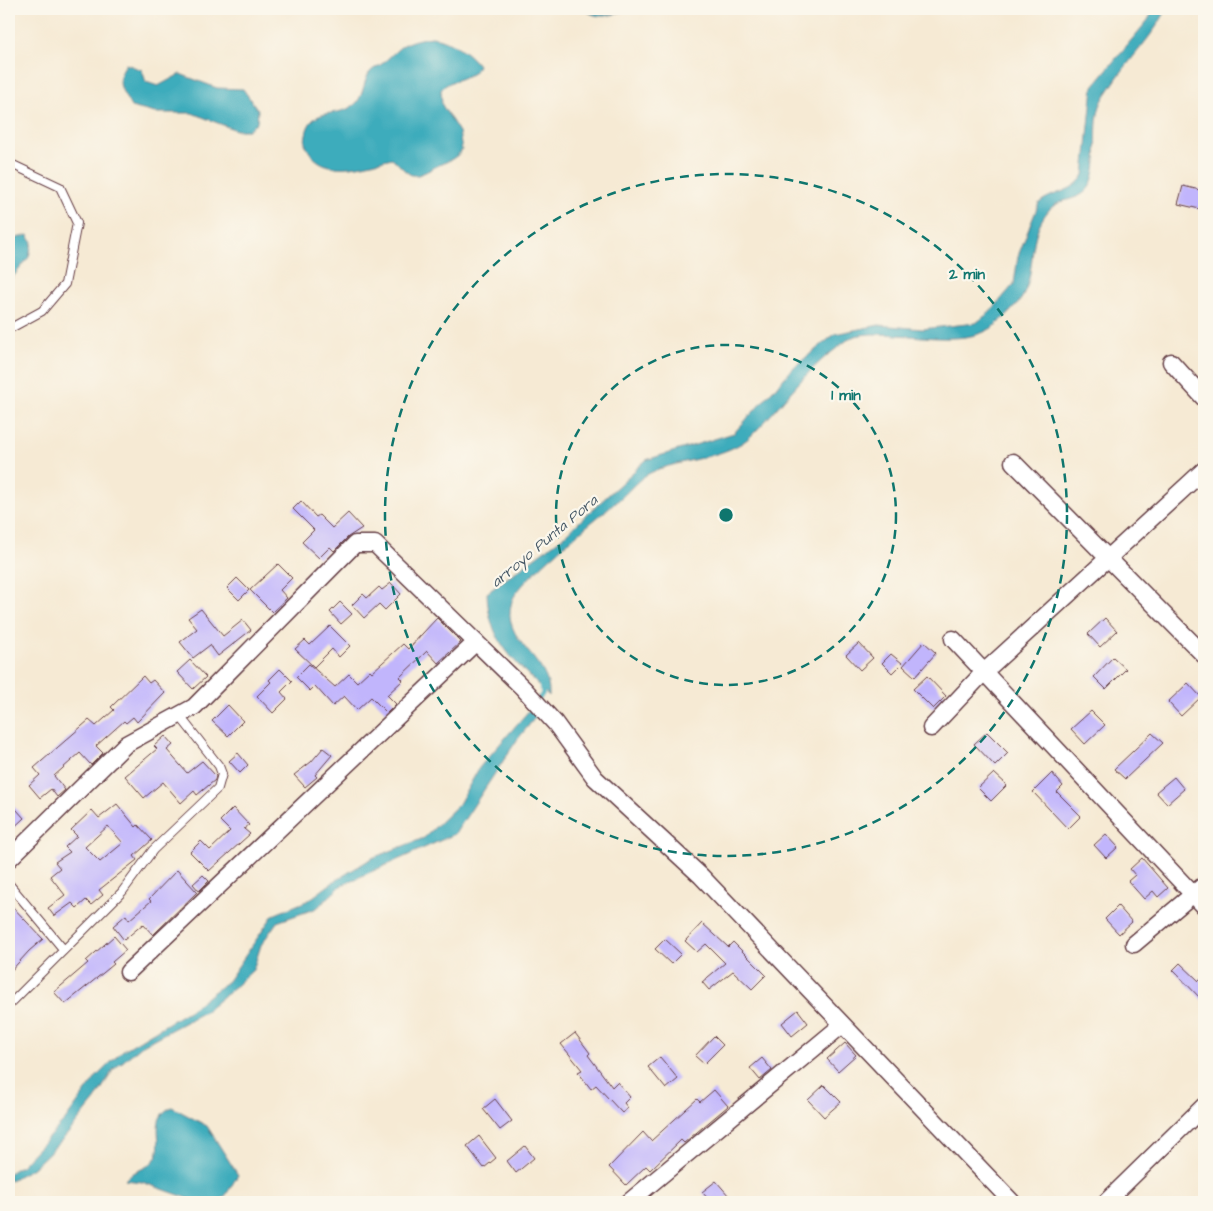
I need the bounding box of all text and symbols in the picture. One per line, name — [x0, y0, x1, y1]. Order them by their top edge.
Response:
text: 2 min — [948, 264, 986, 285]
text: 1 min — [831, 385, 861, 406]
water label: arroyo Punta Pora — [486, 490, 604, 593]
centre of rings — [717, 506, 735, 524]

